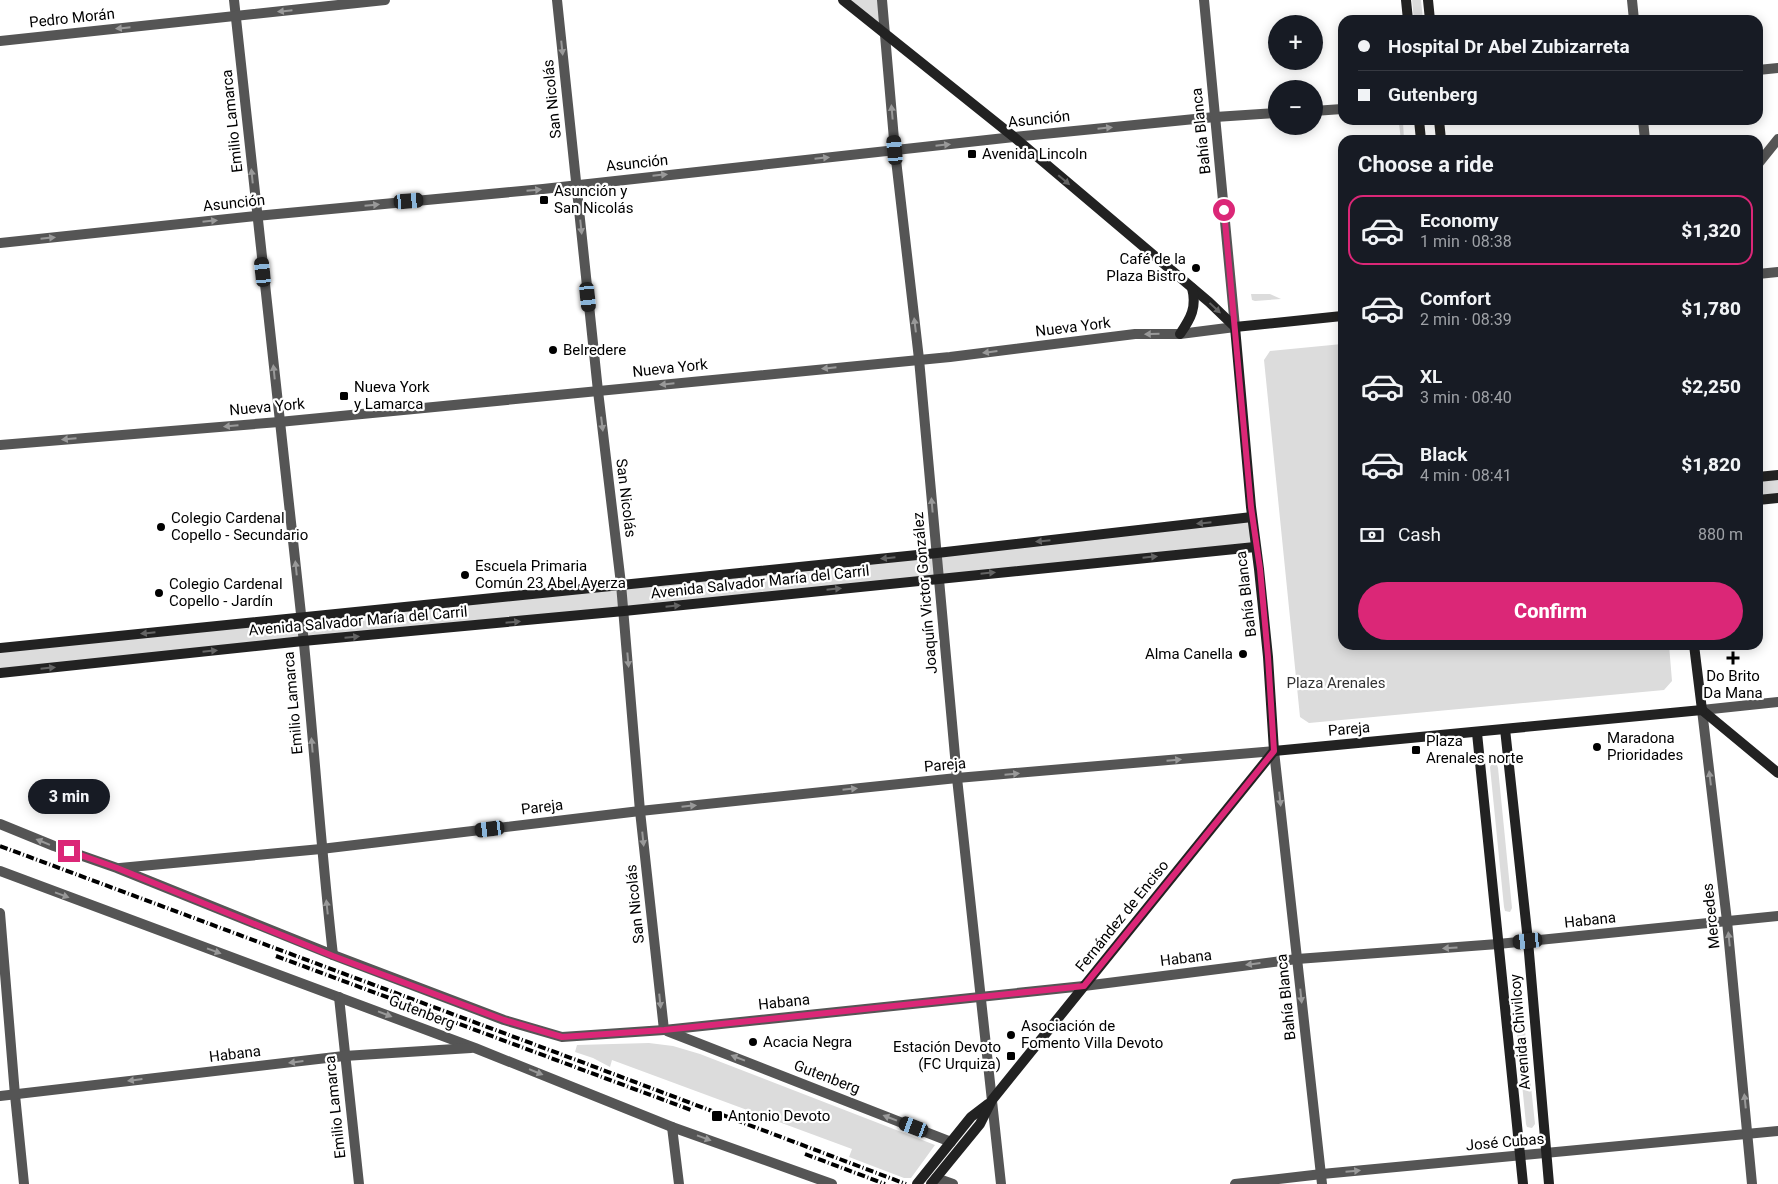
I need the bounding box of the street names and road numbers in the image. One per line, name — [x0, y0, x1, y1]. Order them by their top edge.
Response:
street label: Pedro Morán — [28, 5, 116, 31]
street label: San Nicolás — [539, 59, 565, 139]
street label: Emilio Lamarca — [218, 69, 246, 173]
street label: Bahía Blanca — [1188, 87, 1214, 175]
street label: Asunción — [1007, 107, 1071, 131]
street label: Asunción — [605, 151, 669, 175]
street label: Asunción — [202, 191, 266, 215]
street label: Nueva York — [1034, 313, 1112, 341]
street label: Nueva York — [631, 355, 709, 381]
street label: Nueva York — [229, 395, 306, 419]
street label: San Nicolás — [612, 458, 640, 538]
street label: Joaquín Victor González — [909, 511, 941, 675]
street label: Bahía Blanca — [1232, 550, 1260, 638]
street label: Avenida Salvador María del Carril — [650, 562, 870, 602]
street label: Avenida Salvador María del Carril — [248, 602, 468, 640]
street label: Emilio Lamarca — [280, 651, 306, 755]
street label: Pareja — [1327, 718, 1371, 740]
street label: Pareja — [923, 754, 967, 776]
street label: Pareja — [520, 795, 564, 819]
street label: Fernández de Enciso — [1072, 857, 1172, 975]
street label: San Nicolás — [622, 864, 648, 944]
street label: Mercedes — [1699, 882, 1723, 950]
street label: Habana — [1563, 908, 1617, 932]
street label: Habana — [1159, 946, 1213, 970]
street label: Bahía Blanca — [1273, 953, 1299, 1041]
street label: Avenida Chivilcoy — [1506, 973, 1534, 1091]
street label: Habana — [757, 990, 811, 1014]
street label: Gutenberg — [386, 991, 458, 1033]
street label: Habana — [208, 1042, 262, 1066]
street label: Emilio Lamarca — [321, 1055, 349, 1159]
street label: Gutenberg — [791, 1056, 863, 1098]
street label: José Cubas — [1465, 1130, 1545, 1154]

